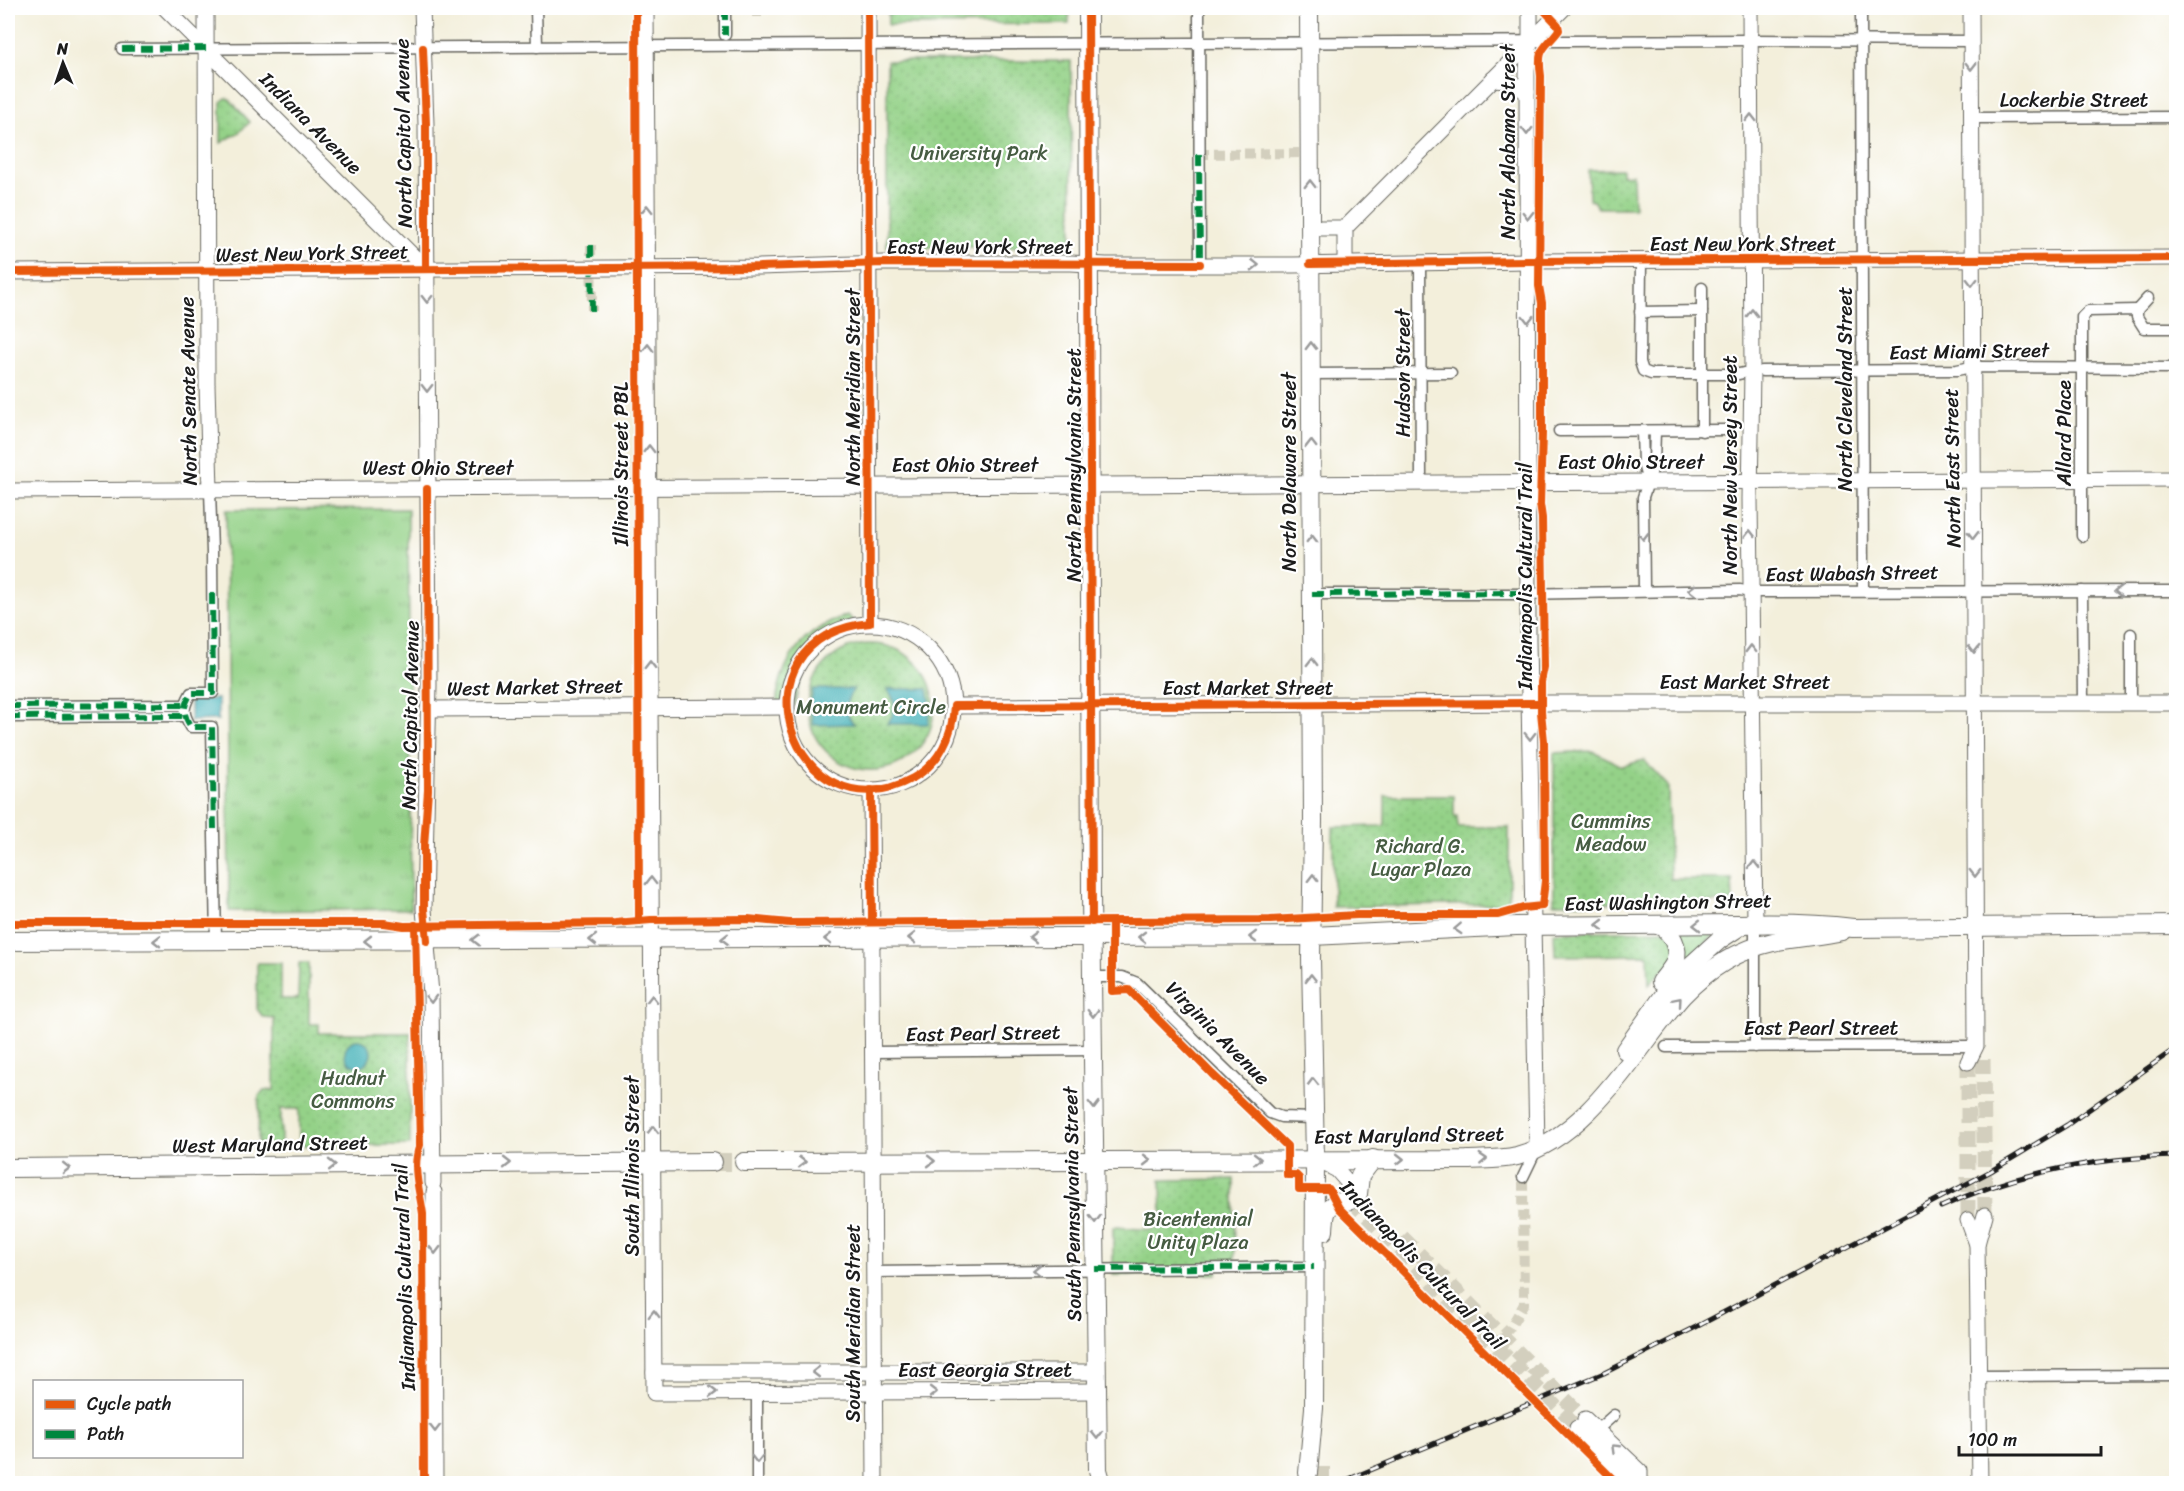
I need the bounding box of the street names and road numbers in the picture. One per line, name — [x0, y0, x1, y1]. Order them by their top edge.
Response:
street label: North Capitol Avenue — [384, 38, 423, 228]
street label: North Alabama Street — [1491, 44, 1526, 239]
street label: Indiana Avenue — [250, 63, 371, 184]
street label: Lockerbie Street — [2000, 83, 2149, 118]
street label: East New York Street — [1650, 227, 1836, 262]
street label: East New York Street — [887, 230, 1073, 265]
street label: West New York Street — [215, 234, 409, 273]
street label: North Cleveland Street — [1828, 286, 1863, 492]
street label: North Meridian Street — [836, 287, 871, 486]
street label: North Senate Avenue — [169, 296, 208, 486]
street label: Hudson Street — [1386, 308, 1421, 437]
street label: East Miami Street — [1889, 333, 2050, 370]
street label: North Pennsylvania Street — [1057, 348, 1092, 582]
street label: North New Jersey Street — [1713, 355, 1748, 575]
street label: North Delaware Street — [1272, 371, 1307, 572]
street label: Allard Place — [2047, 380, 2082, 487]
street label: Illinois Street PBL — [604, 381, 639, 547]
street label: North East Street — [1934, 388, 1971, 548]
street label: East Ohio Street — [1558, 445, 1705, 480]
street label: East Ohio Street — [892, 448, 1039, 483]
street label: West Ohio Street — [362, 451, 514, 486]
street label: Indianapolis Cultural Trail — [1508, 462, 1543, 691]
street label: East Wabash Street — [1765, 554, 1939, 593]
street label: North Capitol Avenue — [391, 620, 430, 810]
street label: East Market Street — [1659, 665, 1831, 700]
street label: West Market Street — [446, 668, 624, 707]
street label: East Market Street — [1162, 671, 1334, 706]
street label: East Washington Street — [1564, 883, 1772, 922]
street label: Virginia Avenue — [1157, 972, 1279, 1094]
street label: East Pearl Street — [1744, 1011, 1899, 1046]
street label: East Pearl Street — [905, 1015, 1061, 1052]
street label: South Illinois Street — [615, 1075, 650, 1256]
street label: South Pennsylvania Street — [1053, 1085, 1092, 1322]
street label: East Maryland Street — [1314, 1116, 1505, 1155]
street label: West Maryland Street — [172, 1125, 368, 1164]
street label: Indianapolis Cultural Trail — [383, 1162, 426, 1392]
street label: Indianapolis Cultural Trail — [1330, 1171, 1514, 1359]
street label: South Meridian Street — [836, 1223, 871, 1422]
street label: East Georgia Street — [898, 1353, 1072, 1388]

